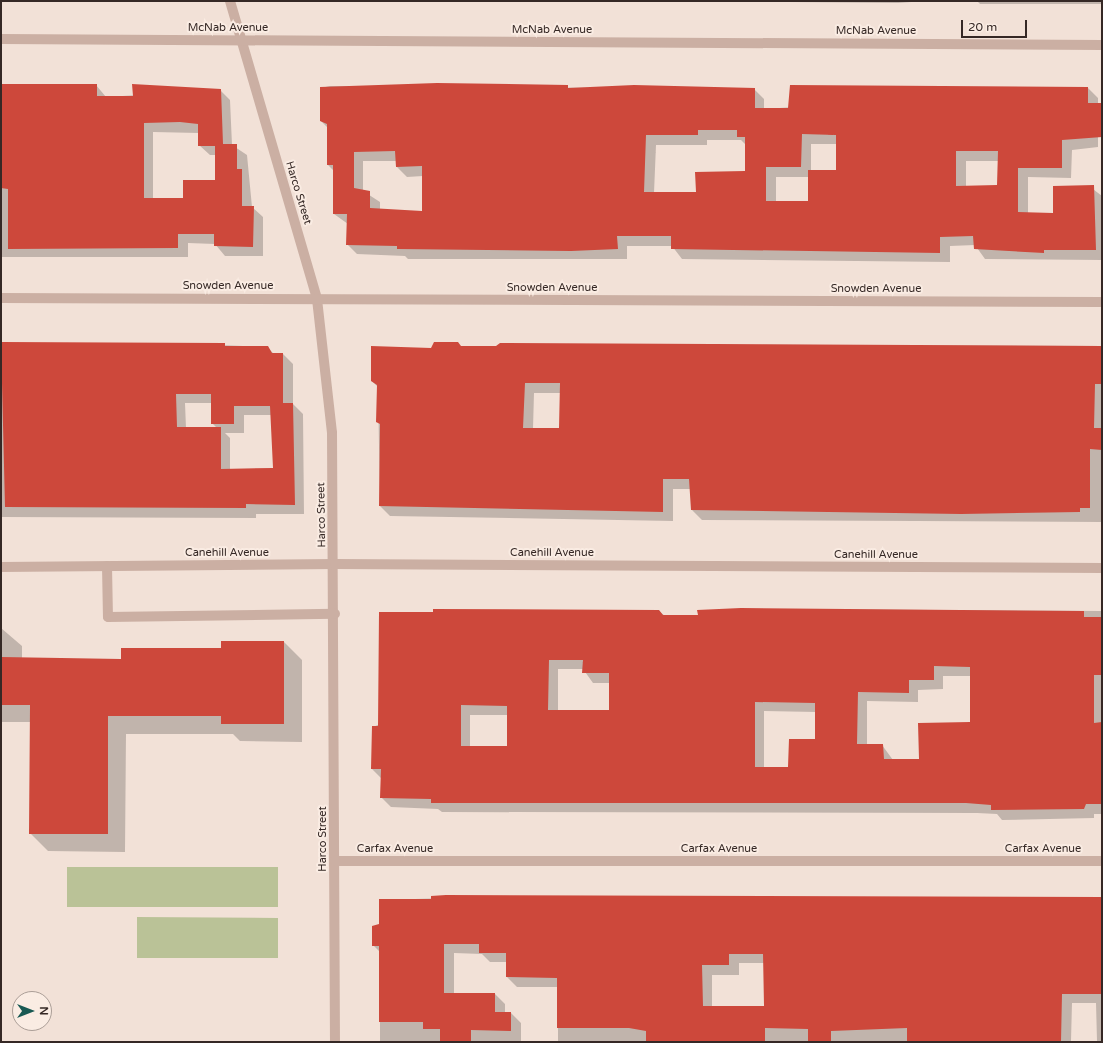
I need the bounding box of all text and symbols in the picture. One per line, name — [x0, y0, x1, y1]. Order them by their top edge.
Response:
scale bar — [963, 12, 1029, 38]
text: 20 m — [968, 20, 997, 34]
street label: McNab Avenue — [188, 21, 268, 35]
street label: McNab Avenue — [512, 23, 592, 37]
street label: McNab Avenue — [836, 24, 916, 38]
street label: Harco Street — [282, 160, 314, 226]
street label: Snowden Avenue — [183, 279, 273, 293]
street label: Snowden Avenue — [507, 281, 597, 295]
street label: Snowden Avenue — [831, 282, 921, 296]
street label: Harco Street — [315, 482, 329, 548]
street label: Canehill Avenue — [185, 546, 269, 560]
street label: Canehill Avenue — [510, 546, 594, 560]
street label: Canehill Avenue — [834, 548, 918, 562]
street label: Harco Street — [316, 806, 330, 872]
street label: Carfax Avenue — [357, 842, 433, 856]
street label: Carfax Avenue — [681, 842, 757, 856]
street label: Carfax Avenue — [1005, 842, 1081, 856]
north arrow — [12, 991, 52, 1031]
text: N — [37, 1007, 50, 1015]

